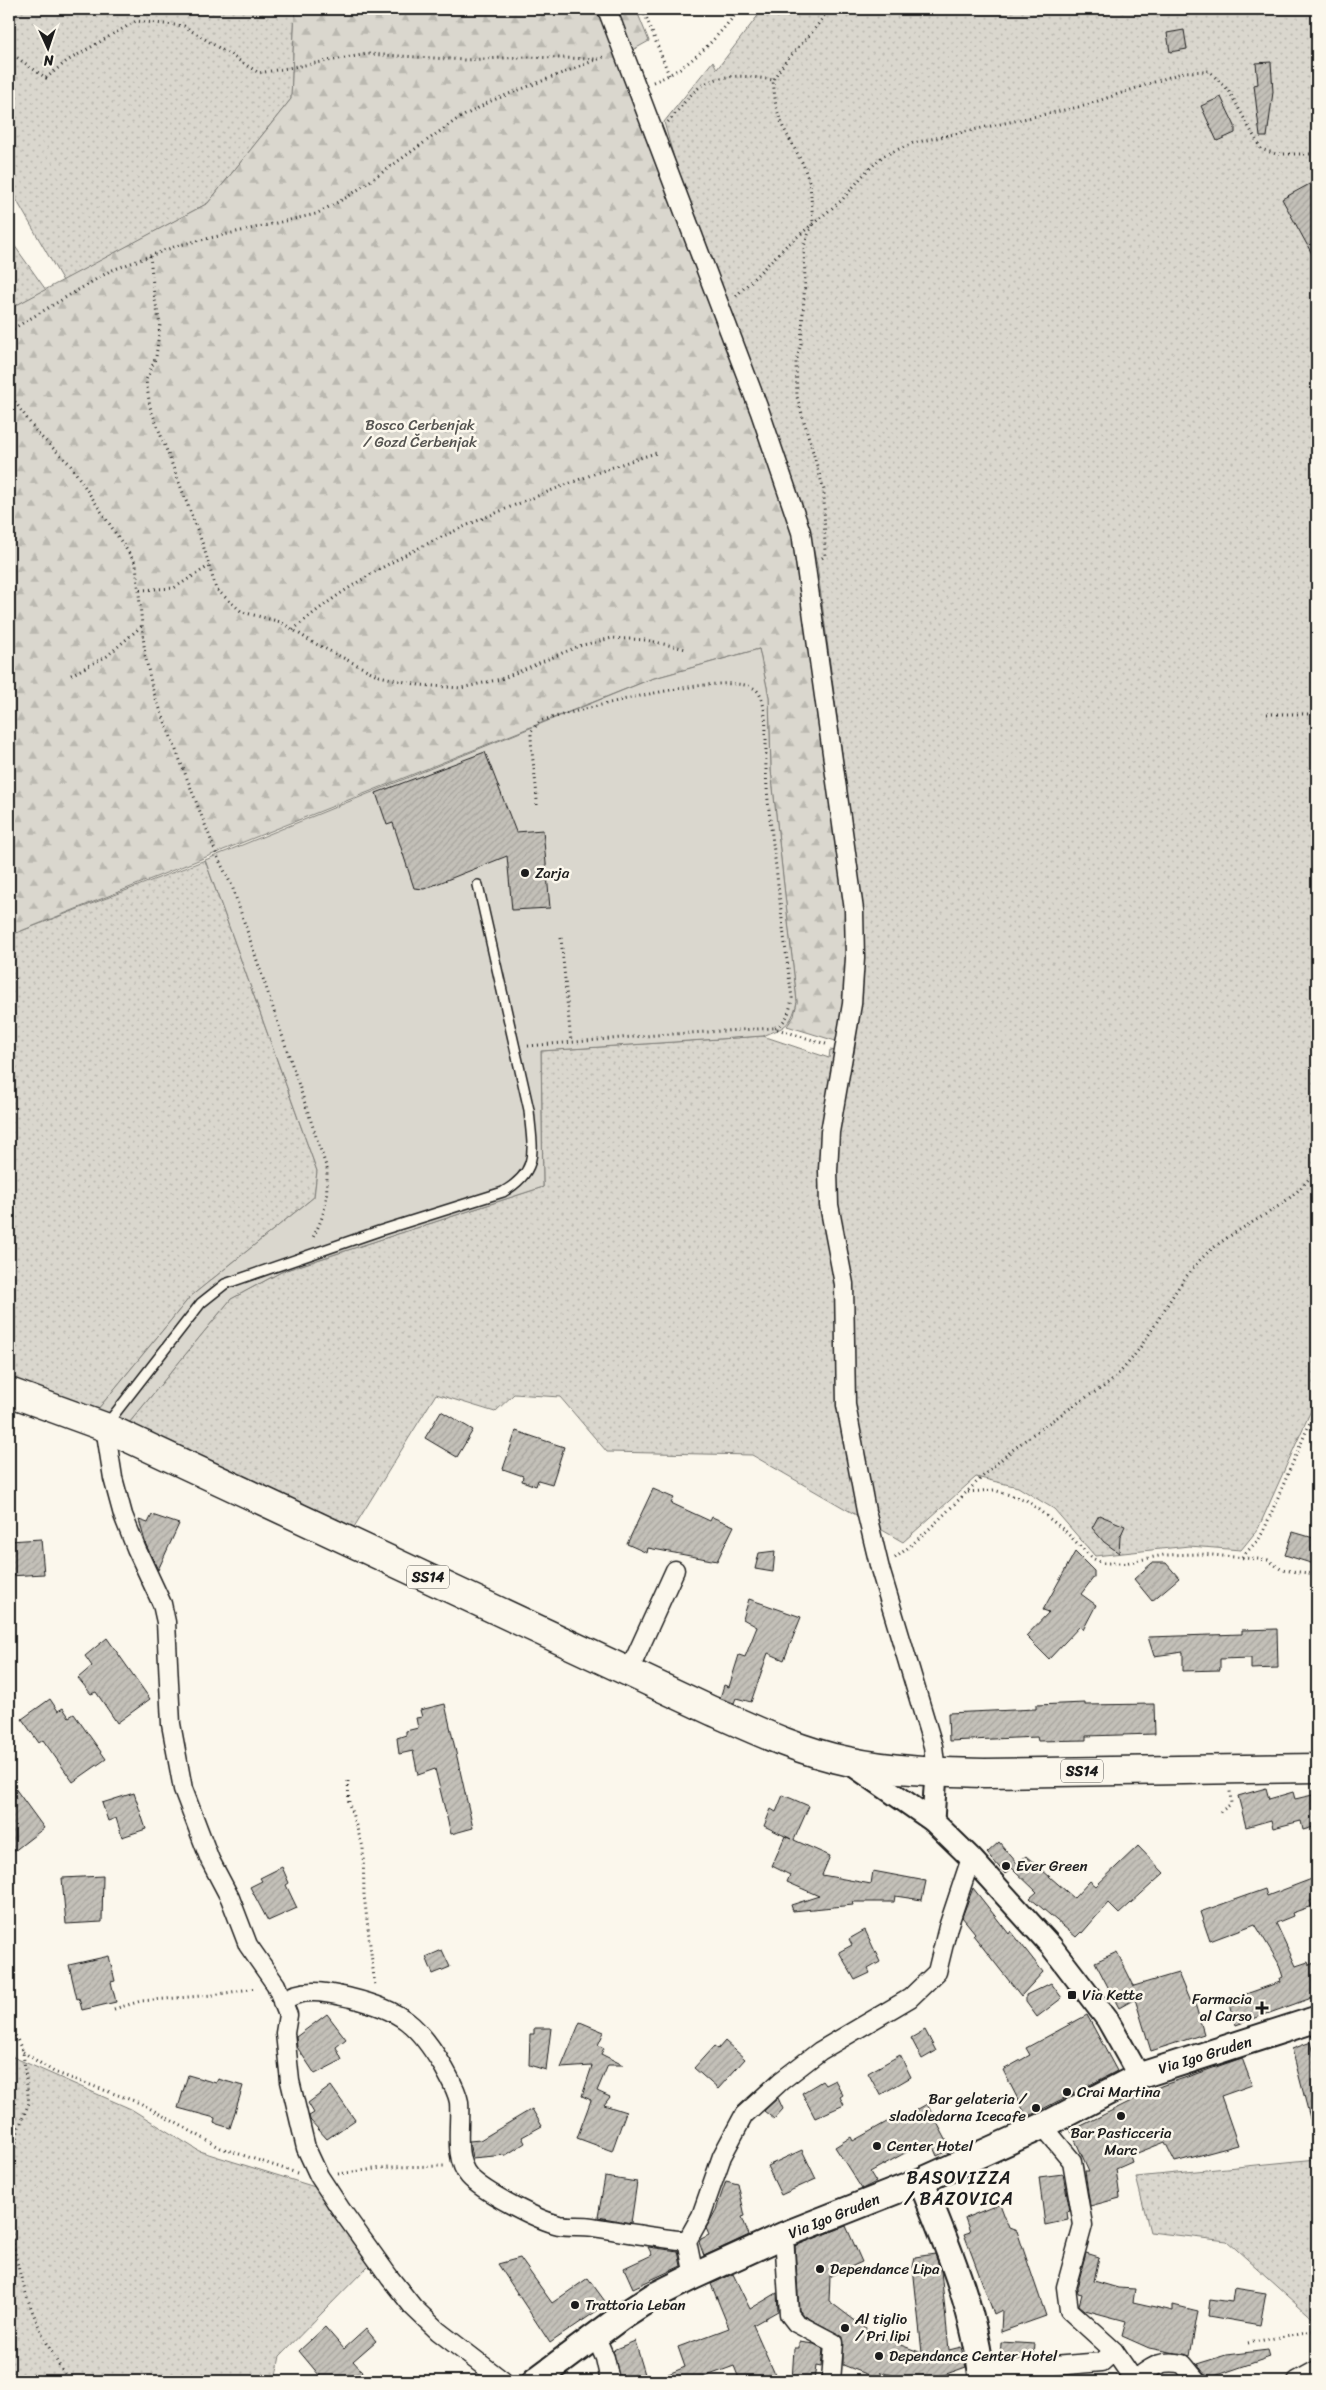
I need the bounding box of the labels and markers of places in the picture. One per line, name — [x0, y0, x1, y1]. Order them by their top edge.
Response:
place label: Zarja — [535, 860, 570, 886]
marker: Zarja — [519, 867, 531, 879]
place label: Ever Green — [1016, 1853, 1088, 1879]
marker: Ever Green — [1000, 1860, 1012, 1872]
place label: Via Kette — [1082, 1982, 1143, 2008]
place label: Farmacia al Carso — [1192, 1986, 1253, 2029]
marker: Via Kette — [1066, 1989, 1078, 2001]
marker: Farmacia al Carso — [1256, 2002, 1268, 2014]
place label: Crai Martina — [1077, 2079, 1161, 2105]
place label: Bar gelateria / sladoledarna Icecafe — [888, 2086, 1028, 2129]
marker: Crai Martina — [1061, 2086, 1073, 2098]
marker: Bar gelateria / sladoledarna Icecafe — [1030, 2102, 1042, 2114]
marker: Bar Pasticceria Marc — [1115, 2110, 1127, 2122]
place label: Bar Pasticceria Marc — [1071, 2120, 1172, 2163]
place label: Center Hotel — [887, 2133, 974, 2159]
marker: Center Hotel — [871, 2140, 883, 2152]
place label: Dependance Lipa — [830, 2256, 940, 2282]
marker: Dependance Lipa — [814, 2263, 826, 2275]
place label: Trattoria Leban — [585, 2292, 686, 2318]
marker: Trattoria Leban — [569, 2299, 581, 2311]
place label: Al tiglio / Pri lipi — [854, 2306, 911, 2349]
marker: Al tiglio / Pri lipi — [839, 2322, 851, 2334]
place label: Dependance Center Hotel — [889, 2343, 1058, 2369]
marker: Dependance Center Hotel — [873, 2350, 885, 2362]

